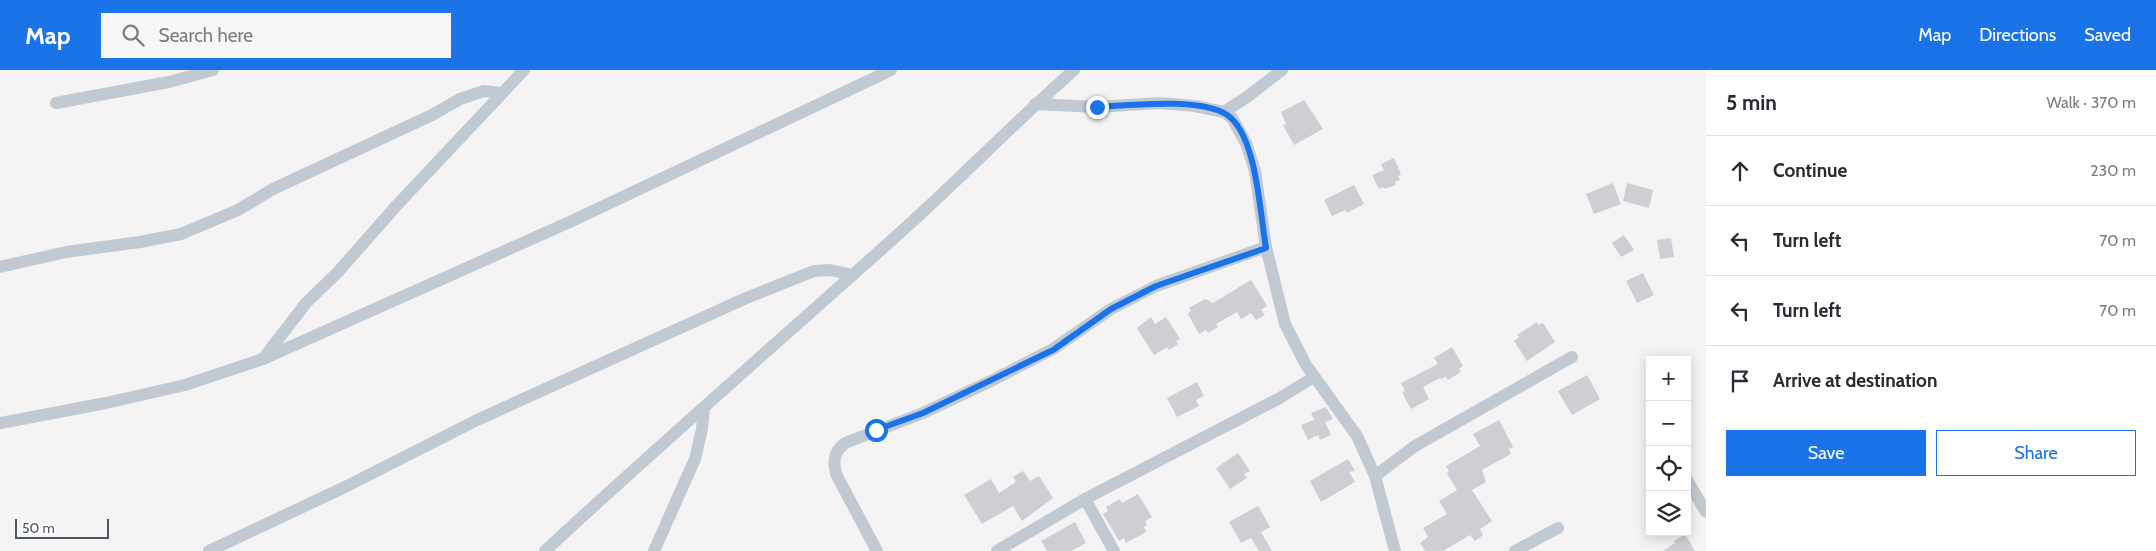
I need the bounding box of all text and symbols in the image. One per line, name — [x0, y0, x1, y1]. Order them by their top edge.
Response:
search box — [101, 13, 451, 58]
text: Map — [25, 21, 71, 50]
icon: search — [119, 21, 147, 49]
text: Search here — [159, 24, 253, 47]
text: Map — [1918, 24, 1951, 46]
text: Directions — [1979, 24, 2056, 46]
text: Saved — [2084, 24, 2131, 46]
text: 5 min — [1726, 90, 1777, 115]
text: Walk · 370 m — [2047, 93, 2136, 112]
route end — [1086, 96, 1109, 119]
icon: ahead — [1726, 157, 1754, 185]
text: Continue — [1773, 159, 1847, 182]
text: 230 m — [2090, 161, 2136, 180]
icon: left — [1726, 227, 1754, 255]
text: Turn left — [1773, 229, 1841, 252]
text: 70 m — [2099, 231, 2136, 250]
icon: left — [1726, 297, 1754, 325]
text: Turn left — [1773, 299, 1841, 322]
text: 70 m — [2099, 301, 2136, 320]
map controls — [1646, 356, 1691, 536]
button: + — [1646, 356, 1691, 401]
icon: arrive — [1726, 367, 1754, 395]
text: Arrive at destination — [1773, 369, 1937, 392]
button: − — [1646, 401, 1691, 446]
route start — [865, 419, 888, 442]
button: Save — [1726, 430, 1926, 476]
button: Share — [1936, 430, 2136, 476]
button: locate — [1646, 446, 1691, 491]
button: layers — [1646, 491, 1691, 536]
scale bar — [15, 516, 109, 539]
text: 50 m — [22, 519, 55, 537]

